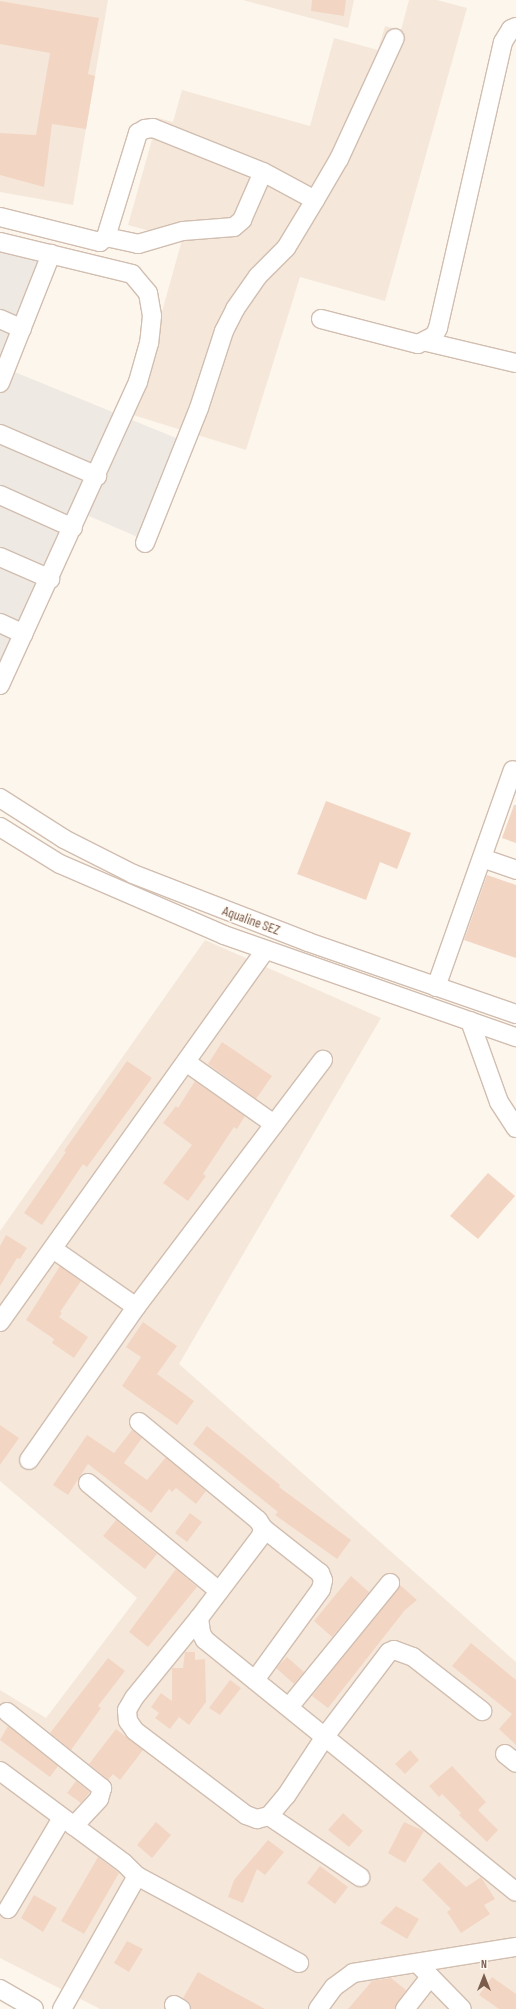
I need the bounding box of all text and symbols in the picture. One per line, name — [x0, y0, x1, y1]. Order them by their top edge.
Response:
street label: Aqualine SEZ — [220, 903, 282, 939]
north arrow — [464, 1957, 504, 1997]
text: N — [481, 1958, 487, 1971]

